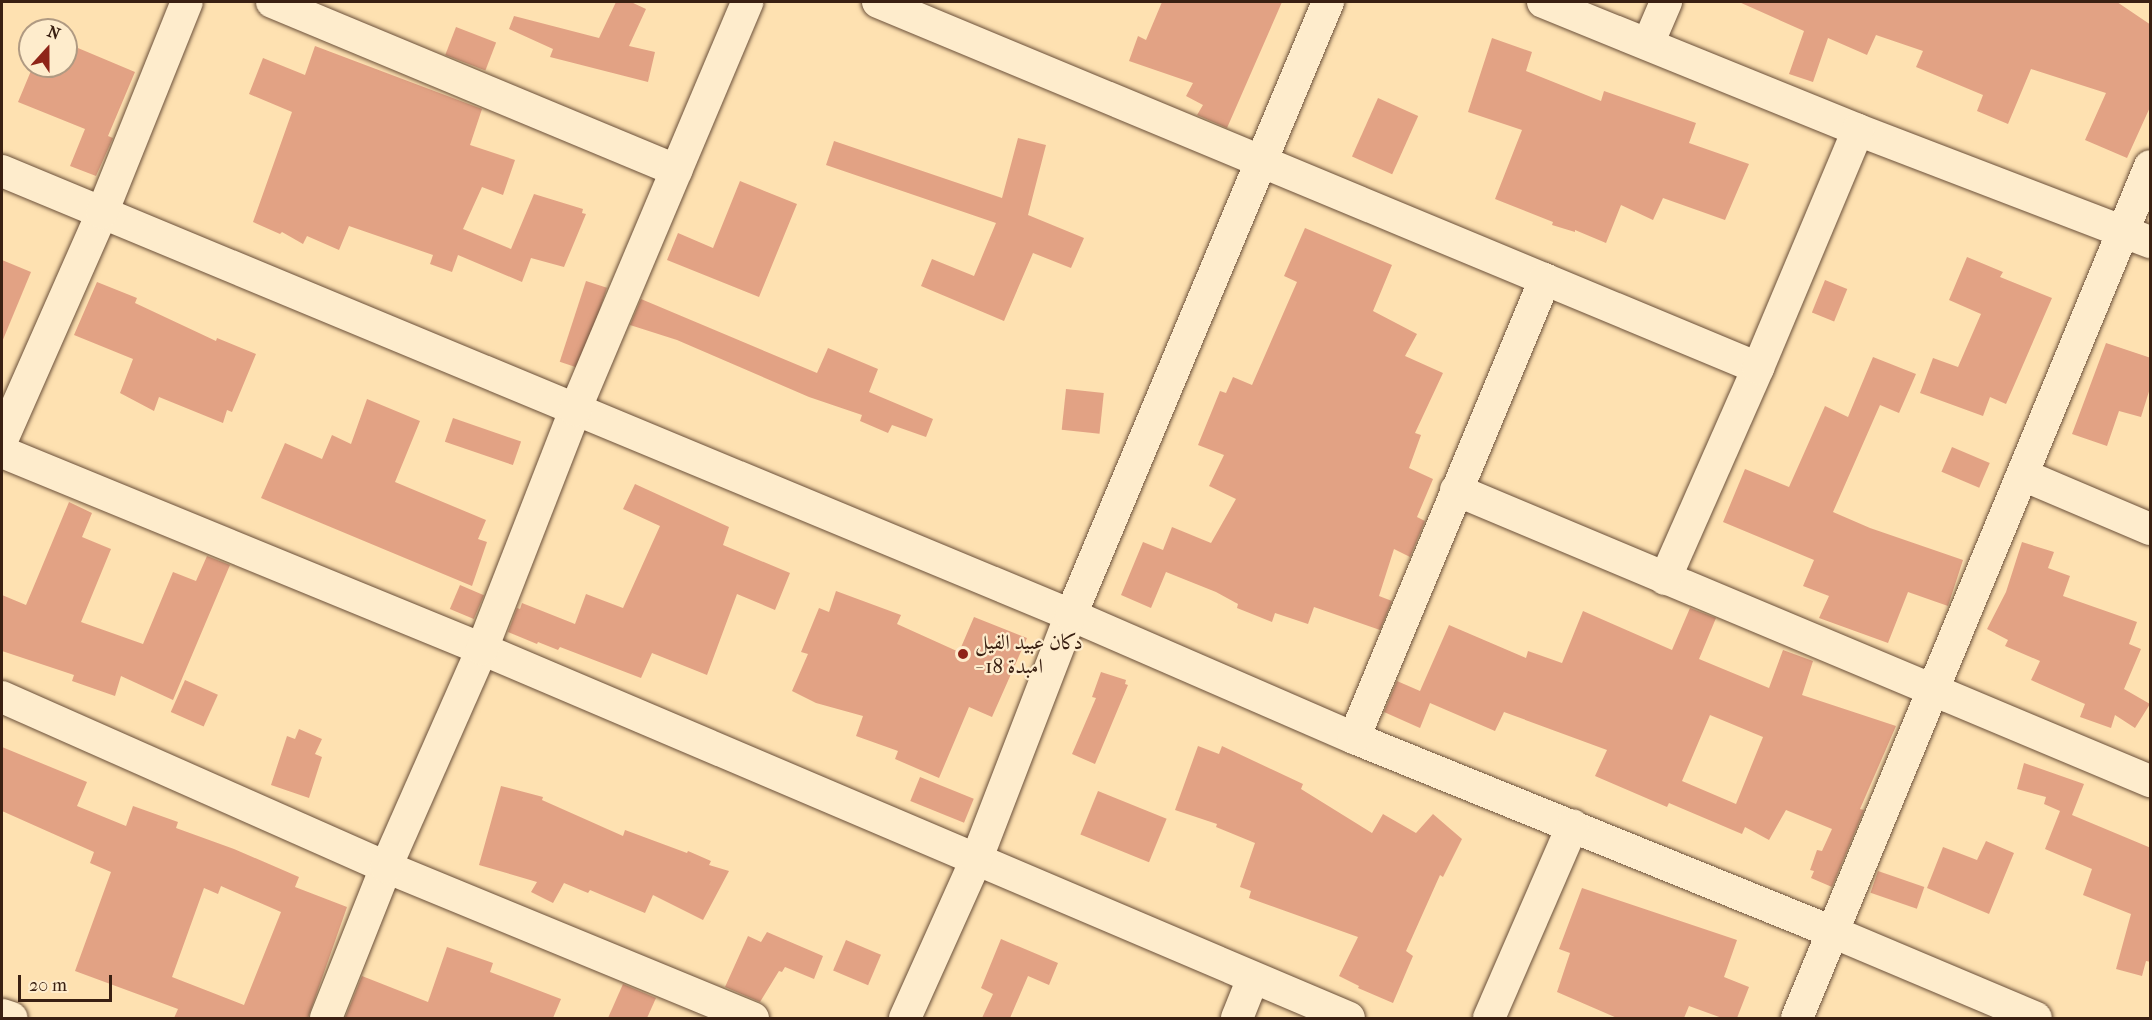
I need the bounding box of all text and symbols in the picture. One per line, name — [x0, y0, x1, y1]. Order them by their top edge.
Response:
north arrow — [18, 18, 78, 78]
text: N — [45, 22, 63, 44]
place label: دكان عبيد الفيل - امبدة 18 — [975, 629, 1083, 679]
marker: دكان عبيد الفيل - امبدة 18 — [956, 647, 970, 661]
scale bar — [21, 963, 116, 1001]
text: 20 m — [29, 975, 67, 996]

